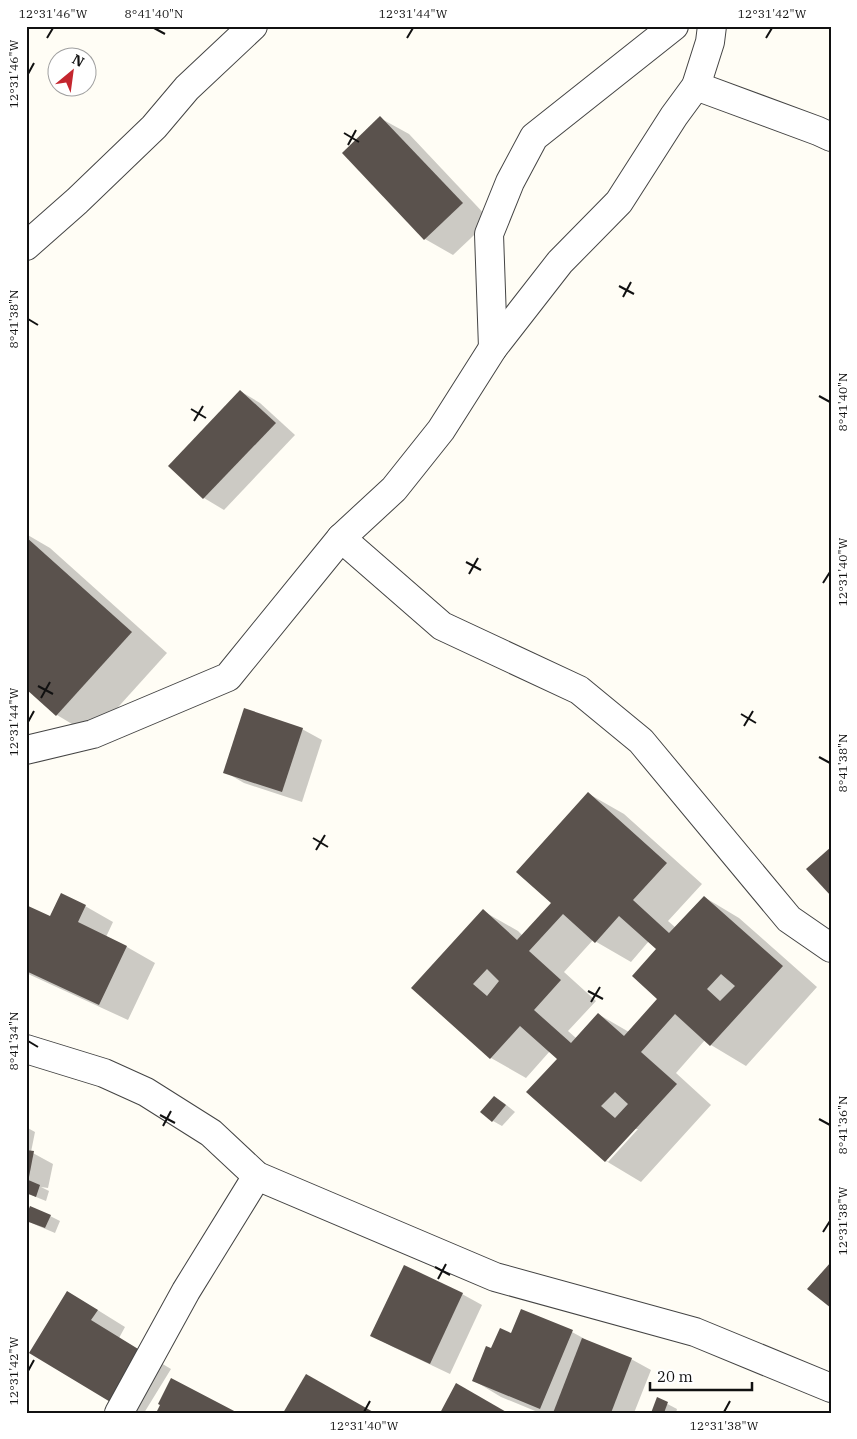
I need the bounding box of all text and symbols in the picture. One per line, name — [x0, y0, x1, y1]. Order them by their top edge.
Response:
text: 12°31'46"W — [19, 6, 88, 21]
text: 8°41'40"N — [125, 6, 183, 21]
text: 12°31'44"W — [379, 6, 448, 21]
text: 12°31'42"W — [738, 6, 807, 21]
text: 12°31'46"W — [6, 39, 21, 108]
north arrow — [48, 48, 98, 98]
text: N — [69, 50, 88, 71]
text: 8°41'38"N — [6, 290, 21, 348]
text: 8°41'40"N — [835, 373, 850, 431]
text: 12°31'40"W — [835, 537, 850, 606]
text: 12°31'44"W — [6, 687, 21, 756]
text: 8°41'38"N — [835, 734, 850, 792]
text: 8°41'34"N — [6, 1012, 21, 1070]
text: 8°41'36"N — [835, 1096, 850, 1154]
text: 12°31'38"W — [835, 1186, 850, 1255]
text: 12°31'42"W — [6, 1336, 21, 1405]
scale bar — [650, 1359, 752, 1391]
text: 20 m — [657, 1367, 693, 1386]
text: 12°31'40"W — [330, 1418, 399, 1433]
text: 12°31'38"W — [690, 1418, 759, 1433]

